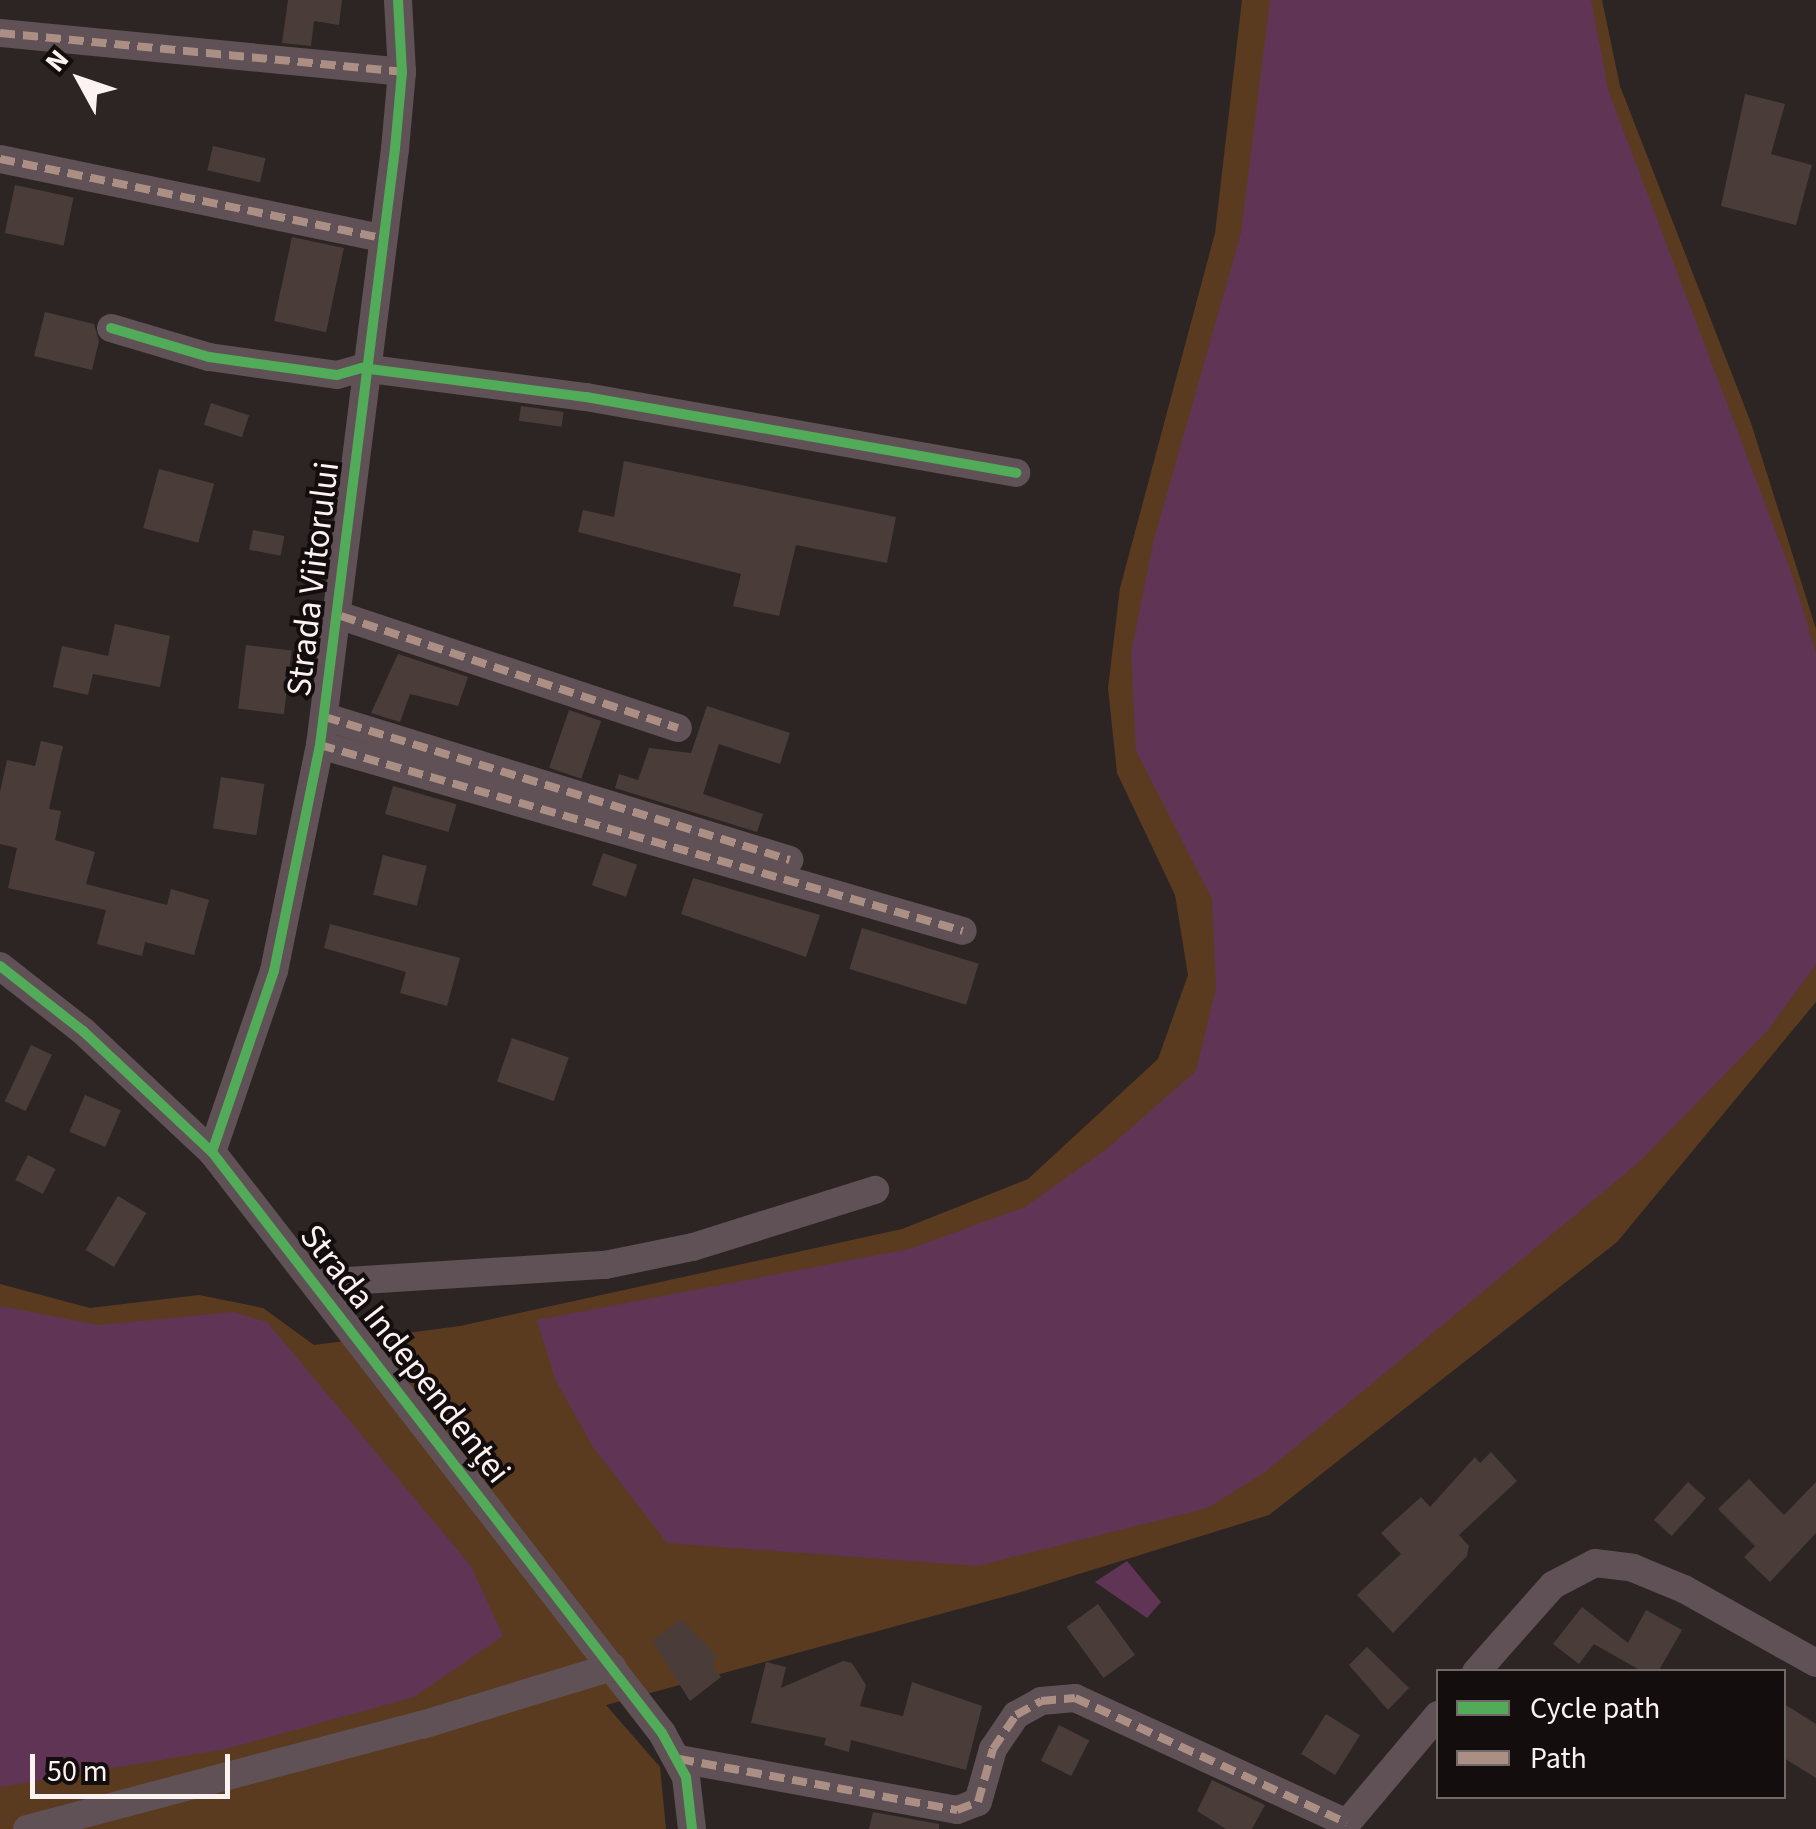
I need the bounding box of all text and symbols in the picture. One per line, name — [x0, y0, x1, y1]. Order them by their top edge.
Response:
north arrow — [30, 30, 130, 130]
text: N — [36, 41, 78, 81]
street label: Strada Viitorului — [278, 459, 348, 699]
street label: Strada Independenței — [291, 1216, 519, 1492]
legend — [1436, 1669, 1786, 1799]
text: Cycle path — [1530, 1687, 1660, 1730]
scale bar — [35, 1734, 235, 1796]
text: Path — [1530, 1737, 1587, 1780]
text: 50 m — [47, 1750, 108, 1793]

